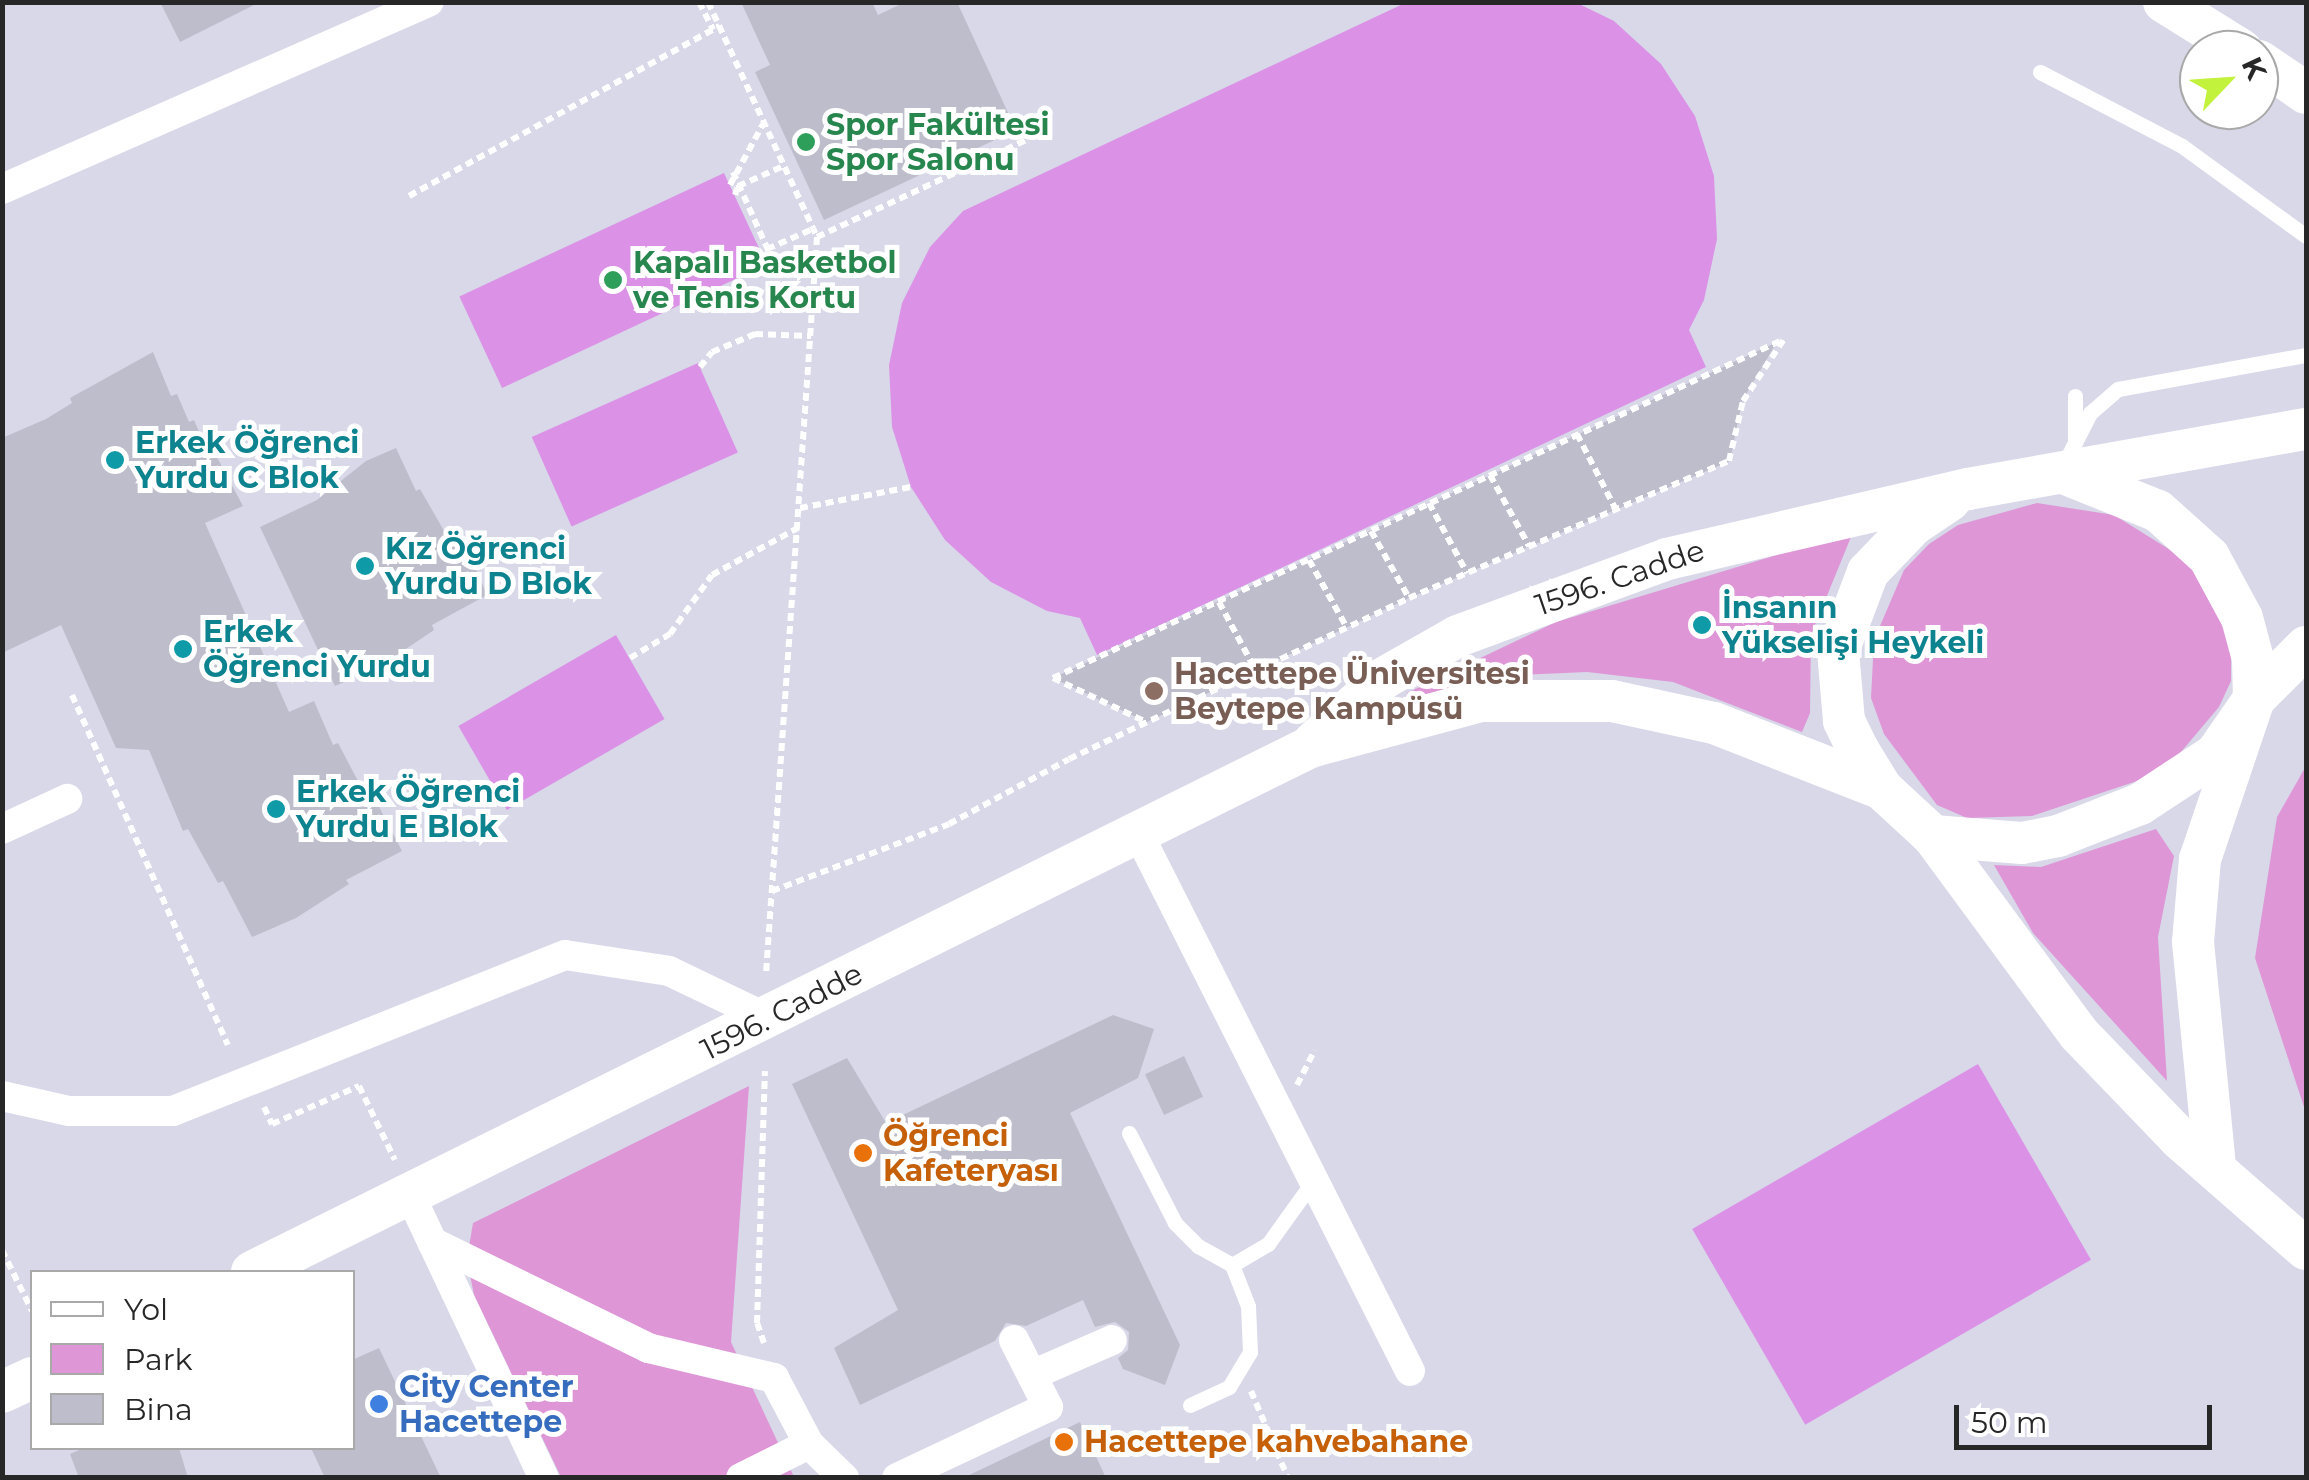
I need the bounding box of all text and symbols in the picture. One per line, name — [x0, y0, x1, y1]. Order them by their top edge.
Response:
north arrow — [2179, 30, 2279, 130]
text: K — [2235, 52, 2274, 85]
place label: Spor Fakültesi Spor Salonu — [826, 107, 1049, 178]
marker: Spor Fakültesi Spor Salonu — [795, 131, 817, 153]
place label: Kapalı Basketbol ve Tenis Kortu — [633, 245, 897, 316]
marker: Kapalı Basketbol ve Tenis Kortu — [602, 269, 624, 291]
place label: Erkek Öğrenci Yurdu C Blok — [135, 425, 359, 496]
marker: Erkek Öğrenci Yurdu C Blok — [104, 449, 126, 471]
place label: Kız Öğrenci Yurdu D Blok — [385, 531, 592, 602]
street label: 1596. Cadde — [1531, 532, 1709, 624]
marker: Kız Öğrenci Yurdu D Blok — [354, 555, 376, 577]
place label: İnsanın Yükselişi Heykeli — [1722, 590, 1984, 660]
place label: Erkek Öğrenci Yurdu — [203, 614, 431, 684]
marker: İnsanın Yükselişi Heykeli — [1691, 614, 1713, 636]
marker: Erkek Öğrenci Yurdu — [172, 638, 194, 660]
place label: Hacettepe Üniversitesi Beytepe Kampüsü — [1174, 656, 1530, 726]
marker: Hacettepe Üniversitesi Beytepe Kampüsü — [1143, 680, 1165, 702]
place label: Erkek Öğrenci Yurdu E Blok — [296, 774, 520, 844]
marker: Erkek Öğrenci Yurdu E Blok — [265, 798, 287, 820]
street label: 1596. Cadde — [695, 956, 869, 1068]
place label: Öğrenci Kafeteryası — [883, 1118, 1059, 1188]
marker: Öğrenci Kafeteryası — [852, 1142, 874, 1164]
legend — [30, 1270, 355, 1450]
text: Yol — [124, 1291, 168, 1328]
text: Park — [124, 1341, 193, 1378]
place label: City Center Hacettepe — [399, 1369, 574, 1440]
scale bar — [1959, 1385, 2216, 1447]
text: Bina — [124, 1391, 193, 1428]
marker: City Center Hacettepe — [368, 1393, 390, 1415]
text: 50 m — [1971, 1404, 2048, 1441]
place label: Hacettepe kahvebahane — [1084, 1424, 1468, 1460]
marker: Hacettepe kahvebahane — [1053, 1431, 1075, 1453]

